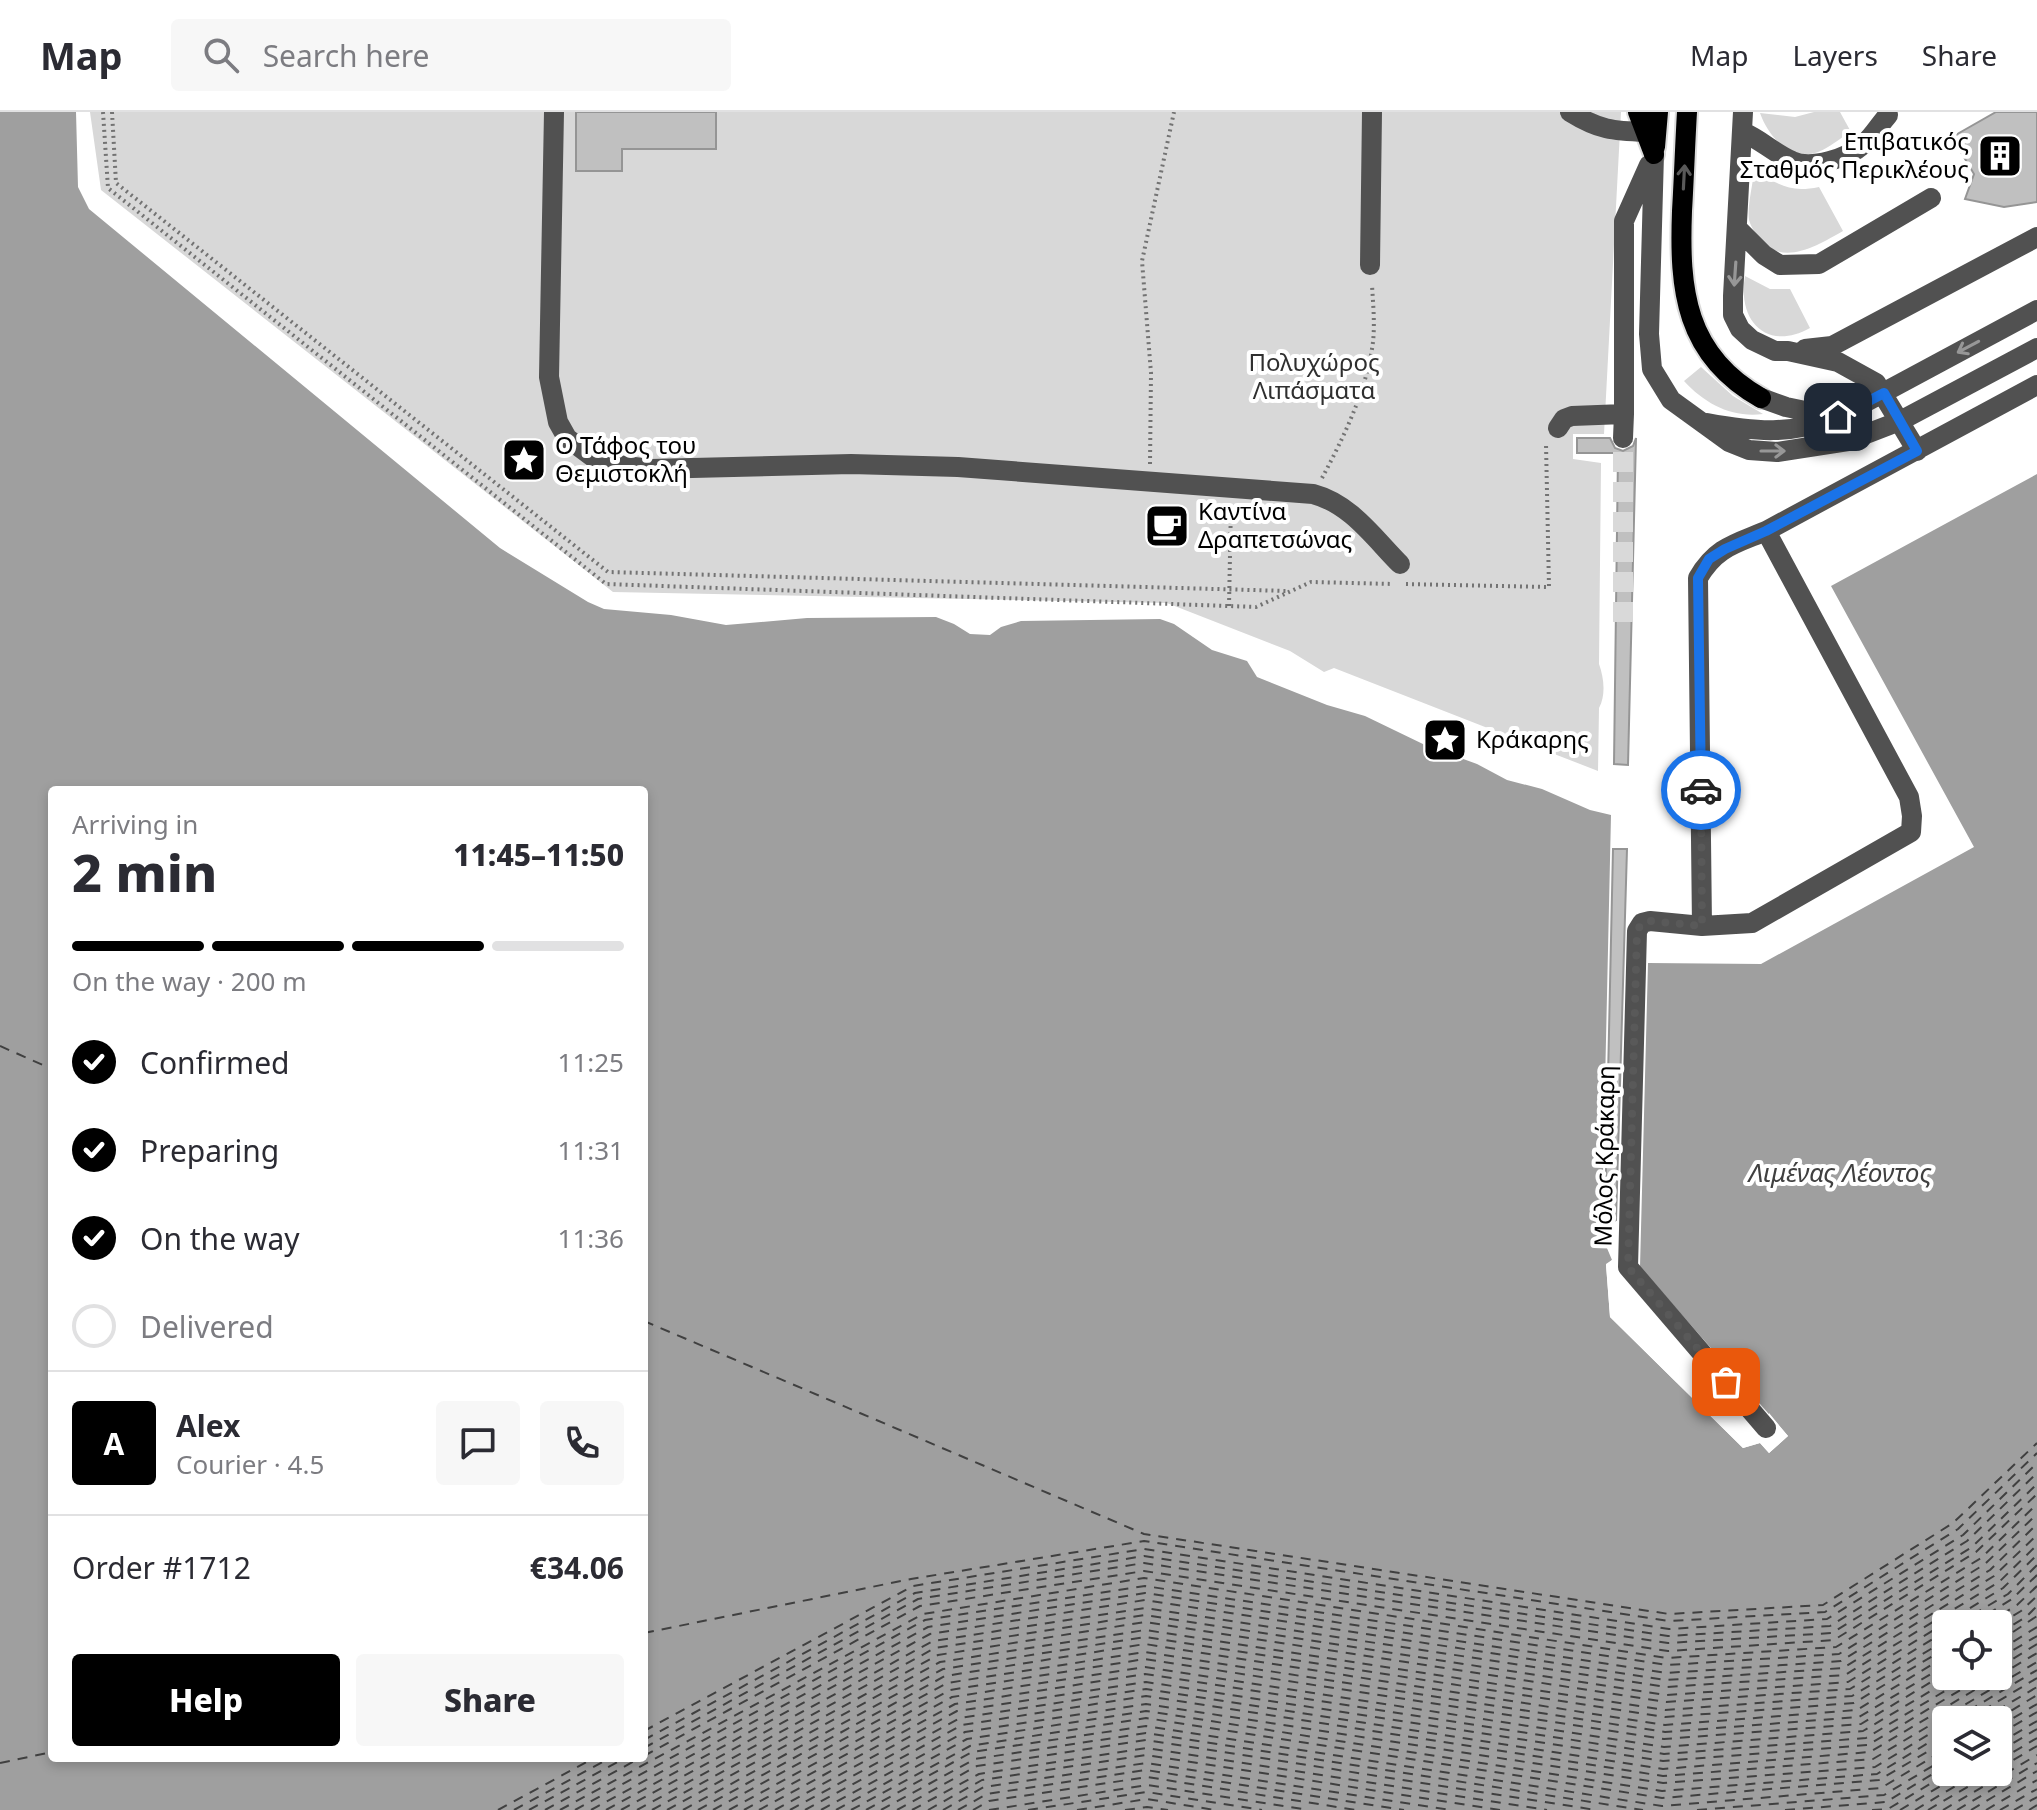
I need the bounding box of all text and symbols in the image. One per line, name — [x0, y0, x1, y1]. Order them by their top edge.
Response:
search box — [171, 19, 731, 91]
text: Map — [40, 29, 123, 81]
icon: search — [199, 33, 243, 77]
text: Search here — [263, 35, 430, 76]
text: Map — [1690, 36, 1748, 74]
text: Layers — [1792, 36, 1878, 74]
text: Share — [1922, 36, 1997, 74]
place label: Επιβατικός Σταθμός Περικλέους — [1740, 124, 1969, 185]
building icon: Επιβατικός Σταθμός Περικλέους — [1976, 132, 2024, 180]
one-way arrow — [1676, 164, 1691, 191]
one-way arrow — [1727, 260, 1742, 287]
one-way arrow — [1957, 340, 1981, 356]
park label: Πολυχώρος Λιπάσματα — [1248, 345, 1380, 406]
pin — [1804, 383, 1872, 451]
icon: home — [1816, 395, 1860, 439]
place label: Ο Τάφος του Θεμιστοκλή — [555, 428, 696, 489]
place icon: Ο Τάφος του Θεμιστοκλή — [500, 436, 548, 484]
one-way arrow — [1759, 444, 1786, 459]
place label: Καντίνα Δραπετσώνας — [1198, 494, 1352, 555]
cafe icon: Καντίνα Δραπετσώνας — [1143, 502, 1191, 550]
place icon: Κράκαρης — [1421, 716, 1469, 764]
place label: Κράκαρης — [1476, 722, 1589, 755]
courier — [1661, 750, 1741, 830]
icon: car — [1679, 768, 1723, 812]
text: Arriving in — [72, 806, 198, 842]
text: 11:45–11:50 — [453, 834, 624, 875]
text: 2 min — [72, 836, 217, 907]
text: On the way · 200 m — [72, 963, 306, 999]
icon: check — [72, 1040, 116, 1084]
text: Confirmed — [140, 1042, 290, 1083]
text: 11:25 — [558, 1044, 624, 1080]
street label: Μόλος Κράκαρη — [1585, 1065, 1622, 1247]
icon: check — [72, 1128, 116, 1172]
text: Preparing — [140, 1130, 279, 1171]
text: 11:31 — [558, 1132, 624, 1168]
water label: Λιμένας Λέοντος — [1746, 1154, 1932, 1190]
icon: check — [72, 1216, 116, 1260]
text: On the way — [140, 1218, 300, 1259]
text: 11:36 — [558, 1220, 624, 1256]
text: Delivered — [140, 1306, 274, 1347]
pin — [1692, 1348, 1760, 1416]
icon: bag — [1704, 1360, 1748, 1404]
button: chat — [436, 1401, 520, 1485]
button: phone — [540, 1401, 624, 1485]
text: Alex — [176, 1405, 240, 1446]
text: A — [104, 1423, 124, 1464]
text: Courier · 4.5 — [176, 1446, 324, 1482]
text: Order #1712 — [72, 1547, 251, 1588]
text: €34.06 — [530, 1547, 624, 1588]
map controls — [1932, 1610, 2012, 1786]
button: locate — [1932, 1610, 2012, 1690]
button: Help — [72, 1654, 340, 1746]
button: Share — [356, 1654, 624, 1746]
button: layers — [1932, 1706, 2012, 1786]

